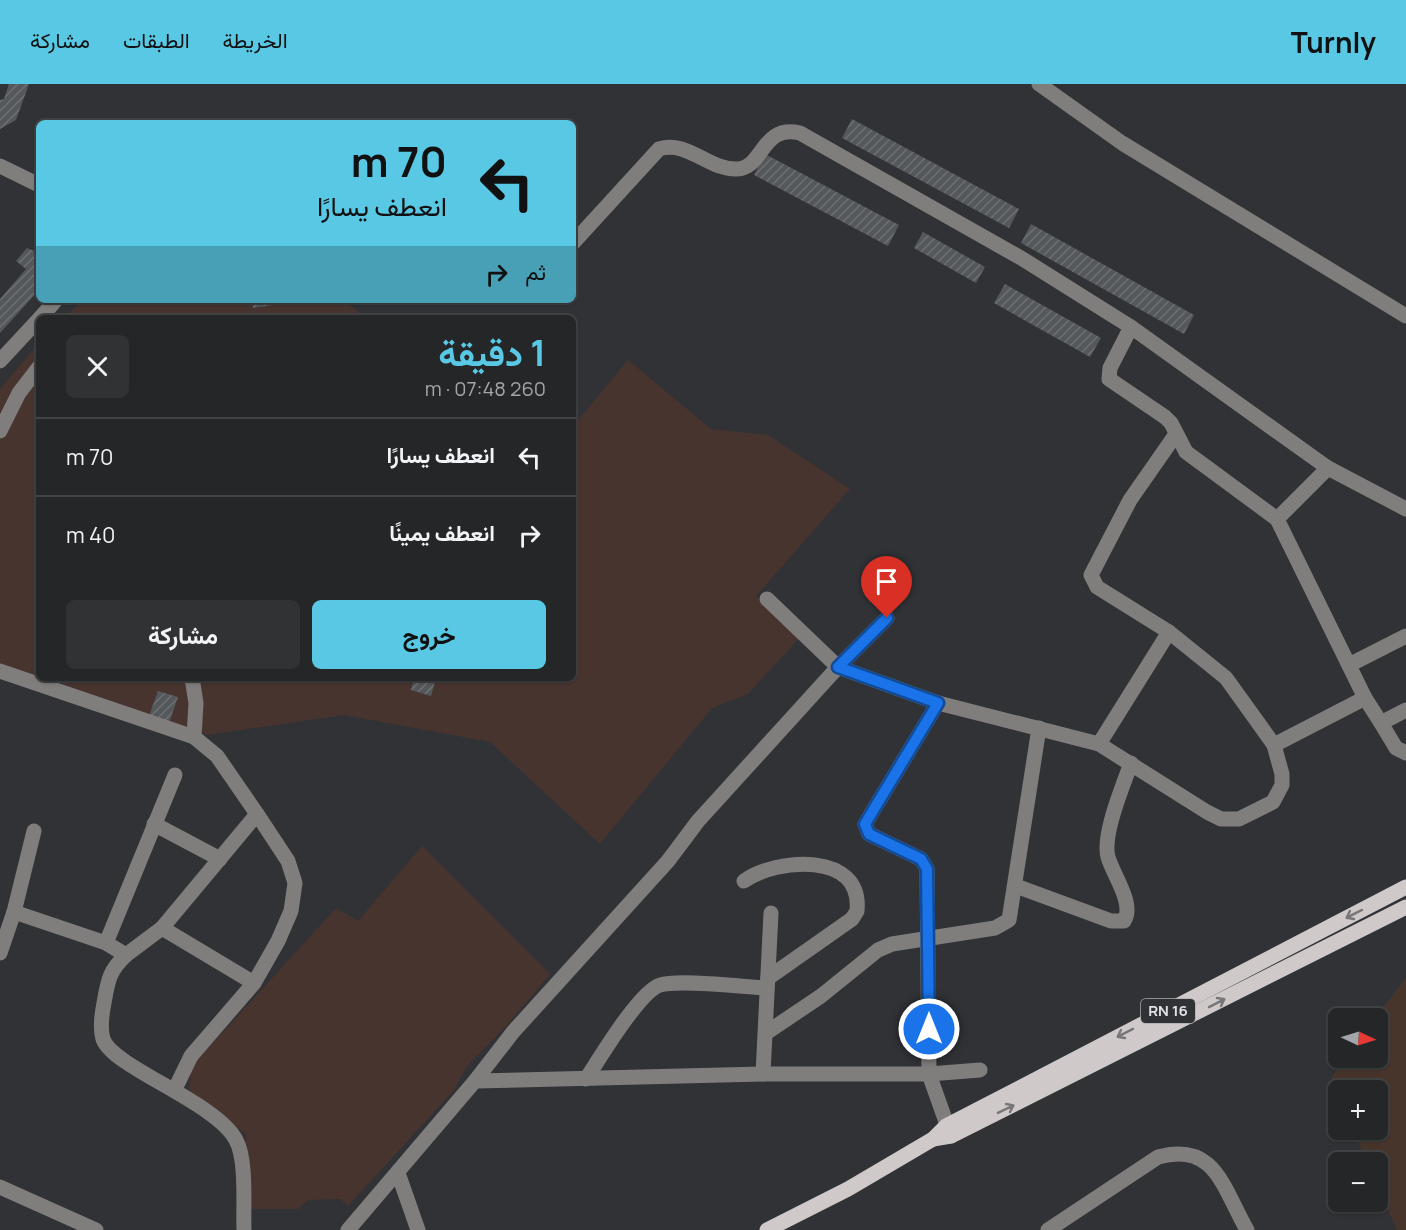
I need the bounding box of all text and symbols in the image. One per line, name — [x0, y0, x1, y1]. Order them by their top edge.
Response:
text: Turnly — [1291, 23, 1376, 61]
text: مشاركة — [30, 26, 90, 54]
text: الطبقات — [123, 26, 190, 54]
text: الخريطة — [223, 26, 288, 54]
text: 70 m — [351, 132, 447, 190]
icon: left — [468, 144, 546, 222]
text: انعطف يسارًا — [317, 187, 447, 224]
text: ثم — [525, 257, 546, 287]
icon: right — [480, 258, 513, 291]
text: 1 دقيقة — [438, 328, 546, 377]
button: close — [66, 335, 129, 398]
text: 260 m · 07:48 — [425, 375, 546, 402]
text: انعطف يسارًا — [386, 440, 495, 470]
icon: left — [513, 441, 546, 474]
text: 70 m — [66, 442, 114, 472]
text: انعطف يمينًا — [389, 518, 495, 548]
icon: right — [513, 519, 546, 552]
text: 40 m — [66, 520, 115, 550]
pin — [861, 556, 912, 618]
icon: arrive — [870, 565, 903, 598]
button: مشاركة — [66, 600, 300, 669]
button: خروج — [312, 600, 546, 669]
one-way arrow — [1346, 909, 1364, 920]
one-way arrow — [1208, 996, 1226, 1008]
position arrow — [897, 997, 961, 1061]
road number: RN 16 — [1141, 999, 1195, 1023]
north arrow — [1328, 1008, 1388, 1068]
map controls — [1328, 1008, 1388, 1212]
one-way arrow — [1117, 1027, 1135, 1039]
button: + — [1328, 1080, 1388, 1140]
one-way arrow — [996, 1103, 1014, 1115]
button: − — [1328, 1152, 1388, 1212]

